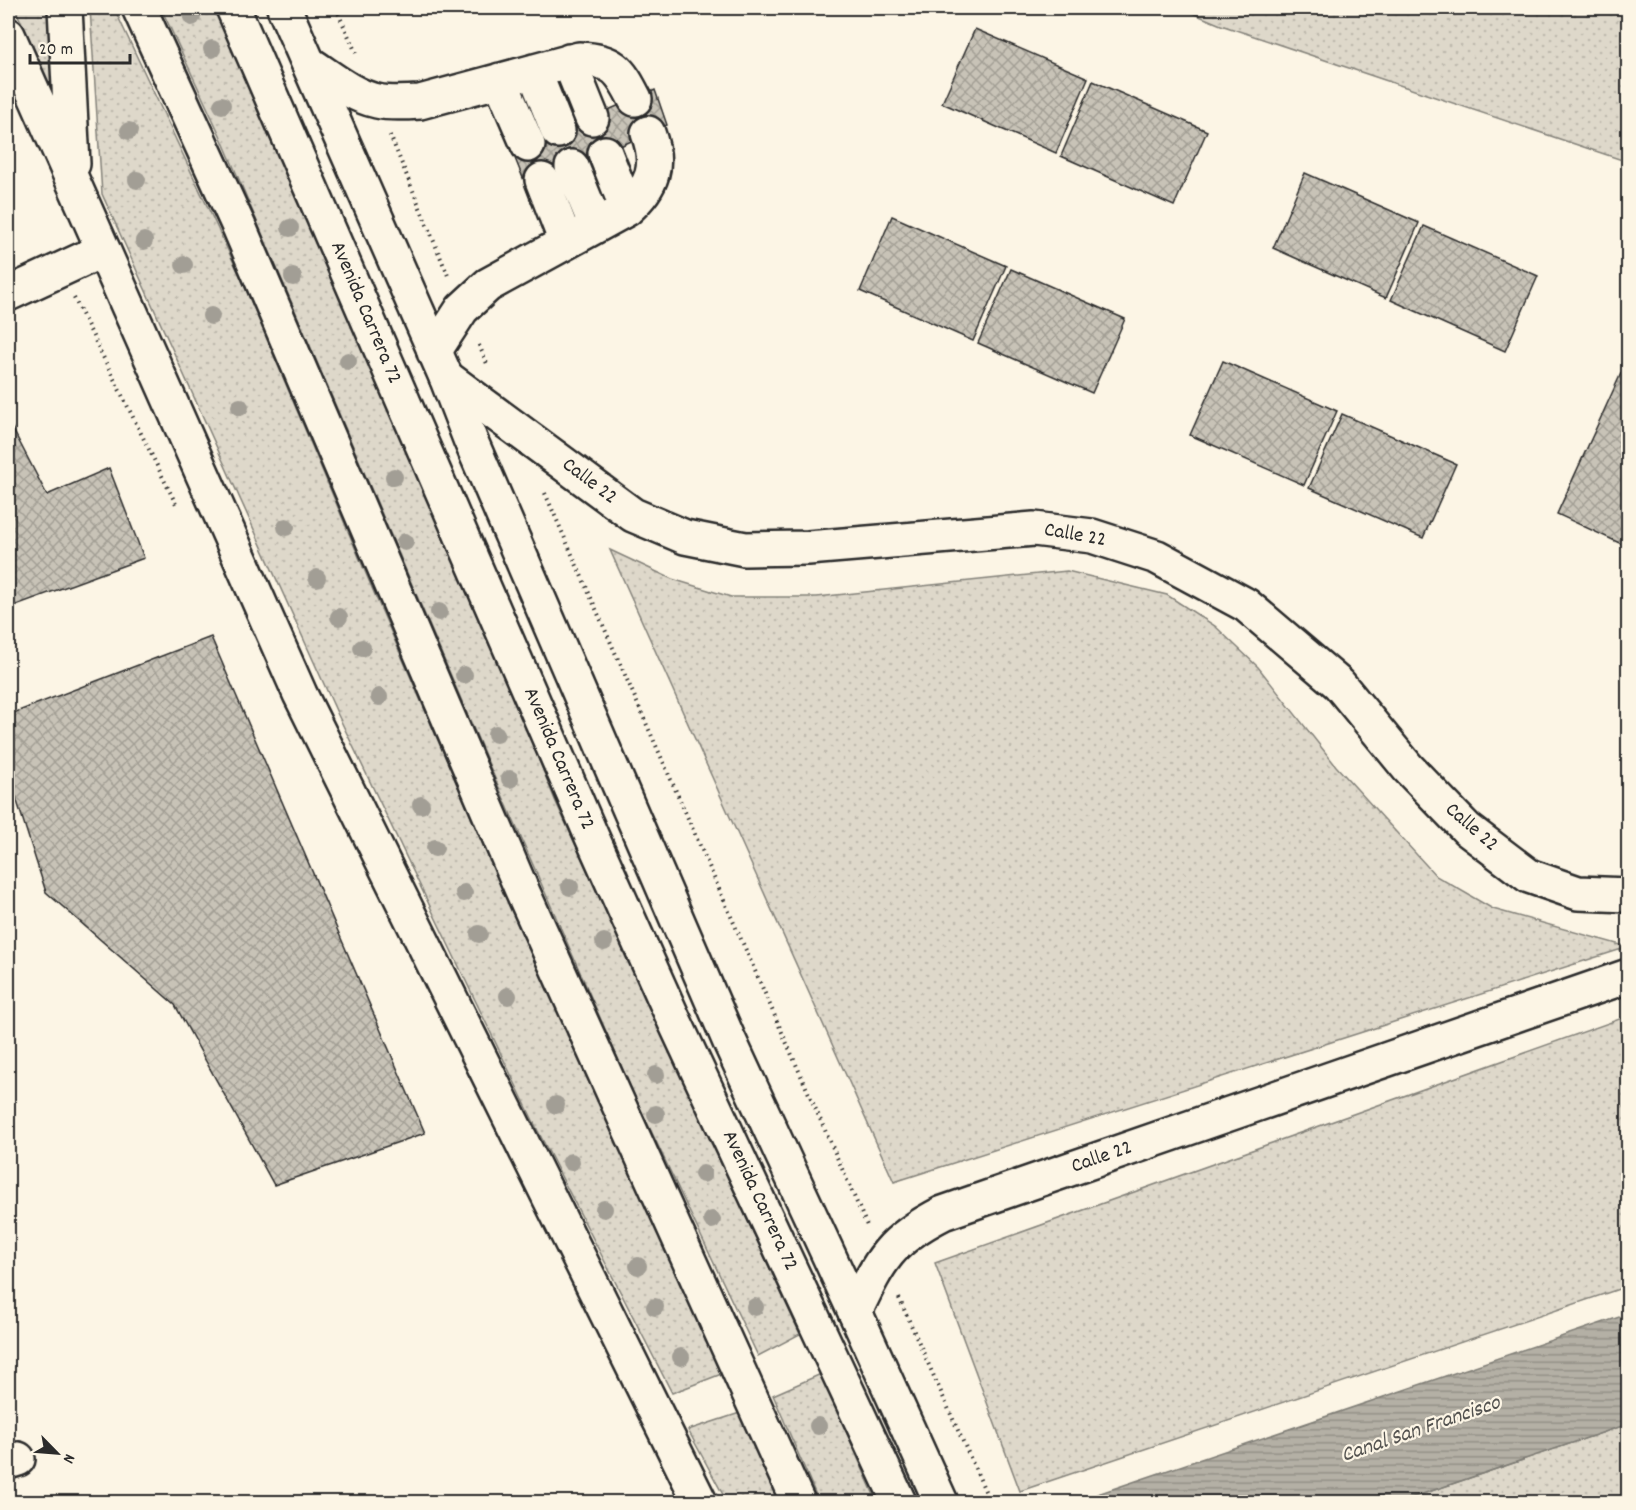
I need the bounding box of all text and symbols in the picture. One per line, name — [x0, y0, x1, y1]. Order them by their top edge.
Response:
scale bar — [30, 27, 130, 65]
text: 20 m — [39, 38, 73, 63]
street label: Avenida Carrera 72 — [321, 237, 409, 389]
street label: Calle 22 — [555, 451, 623, 513]
street label: Calle 22 — [1042, 516, 1108, 556]
street label: Avenida Carrera 72 — [514, 683, 602, 835]
street label: Calle 22 — [1438, 796, 1504, 860]
street label: Avenida Carrera 72 — [713, 1126, 805, 1276]
street label: Calle 22 — [1068, 1134, 1136, 1182]
water label: Canal San Francisco — [1337, 1388, 1506, 1472]
north arrow — [27, 1423, 87, 1483]
text: N — [56, 1450, 80, 1467]

